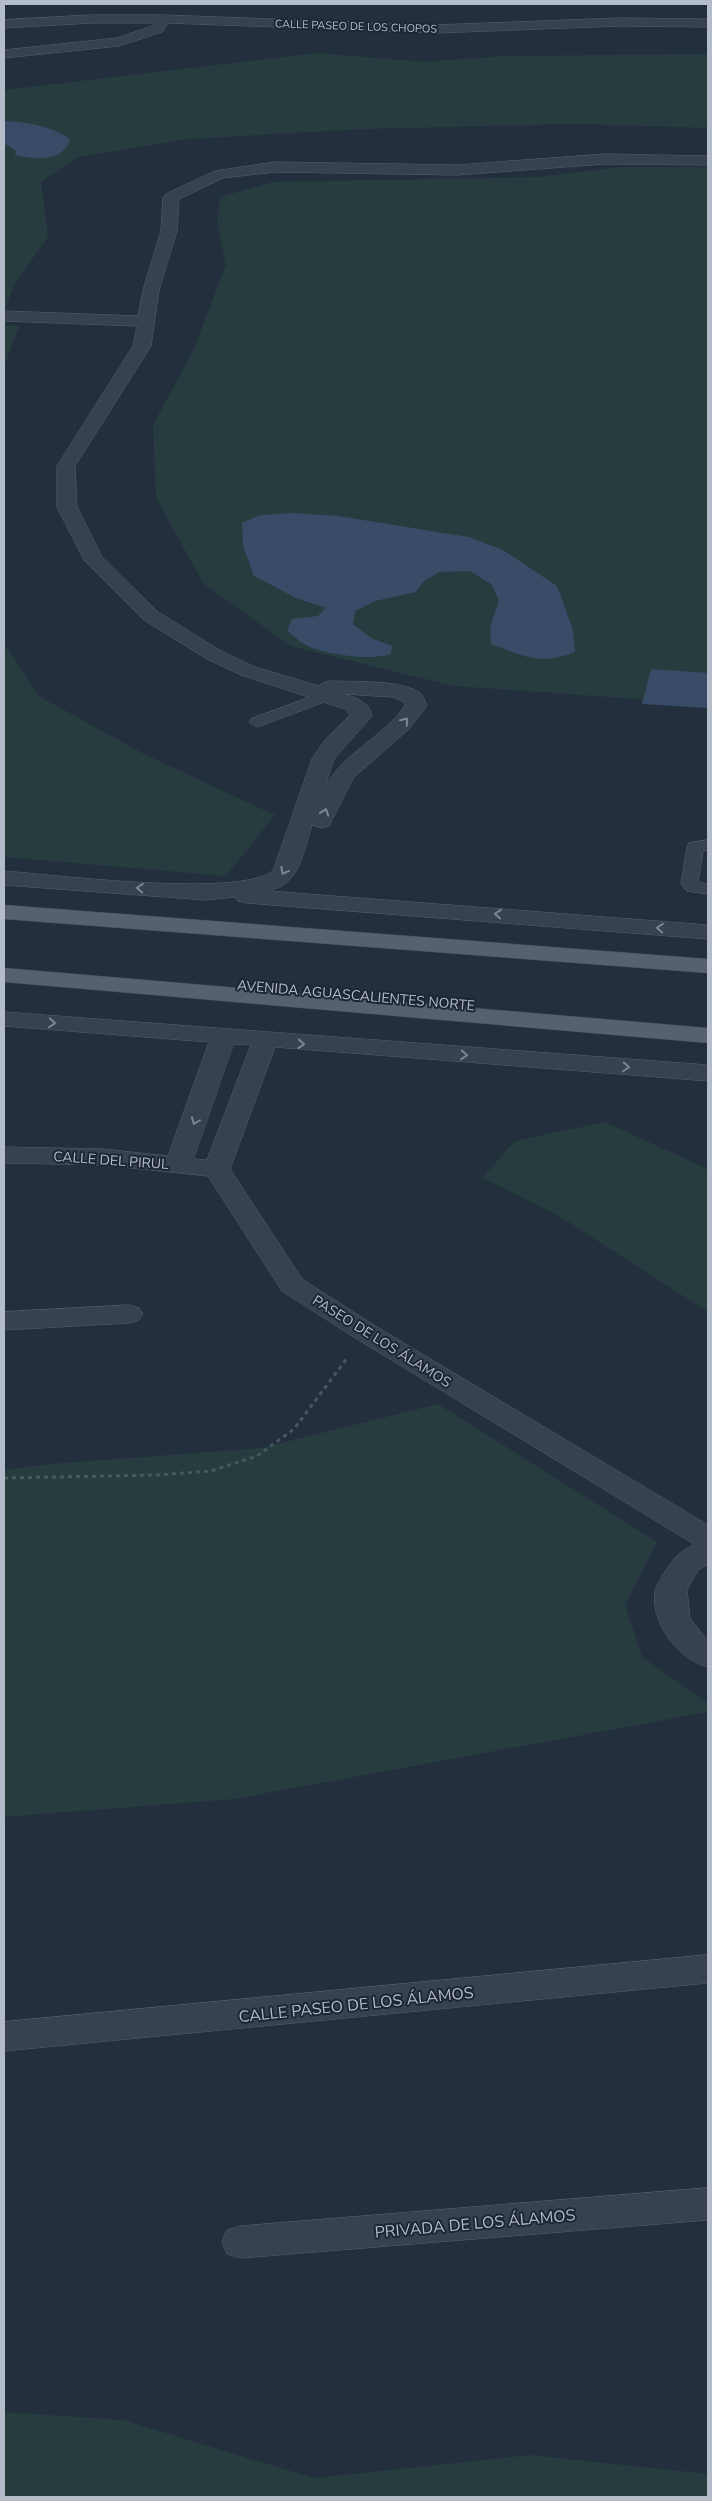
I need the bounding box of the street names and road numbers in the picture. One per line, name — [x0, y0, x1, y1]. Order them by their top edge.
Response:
street label: CALLE PASEO DE LOS CHOPOS — [275, 16, 438, 37]
street label: AVENIDA AGUASCALIENTES NORTE — [236, 976, 476, 1015]
street label: CALLE DEL PIRUL — [53, 1147, 170, 1174]
street label: PASEO DE LOS ÁLAMOS — [309, 1291, 455, 1392]
street label: CALLE PASEO DE LOS ÁLAMOS — [238, 1982, 475, 2028]
street label: PRIVADA DE LOS ÁLAMOS — [374, 2204, 576, 2244]

